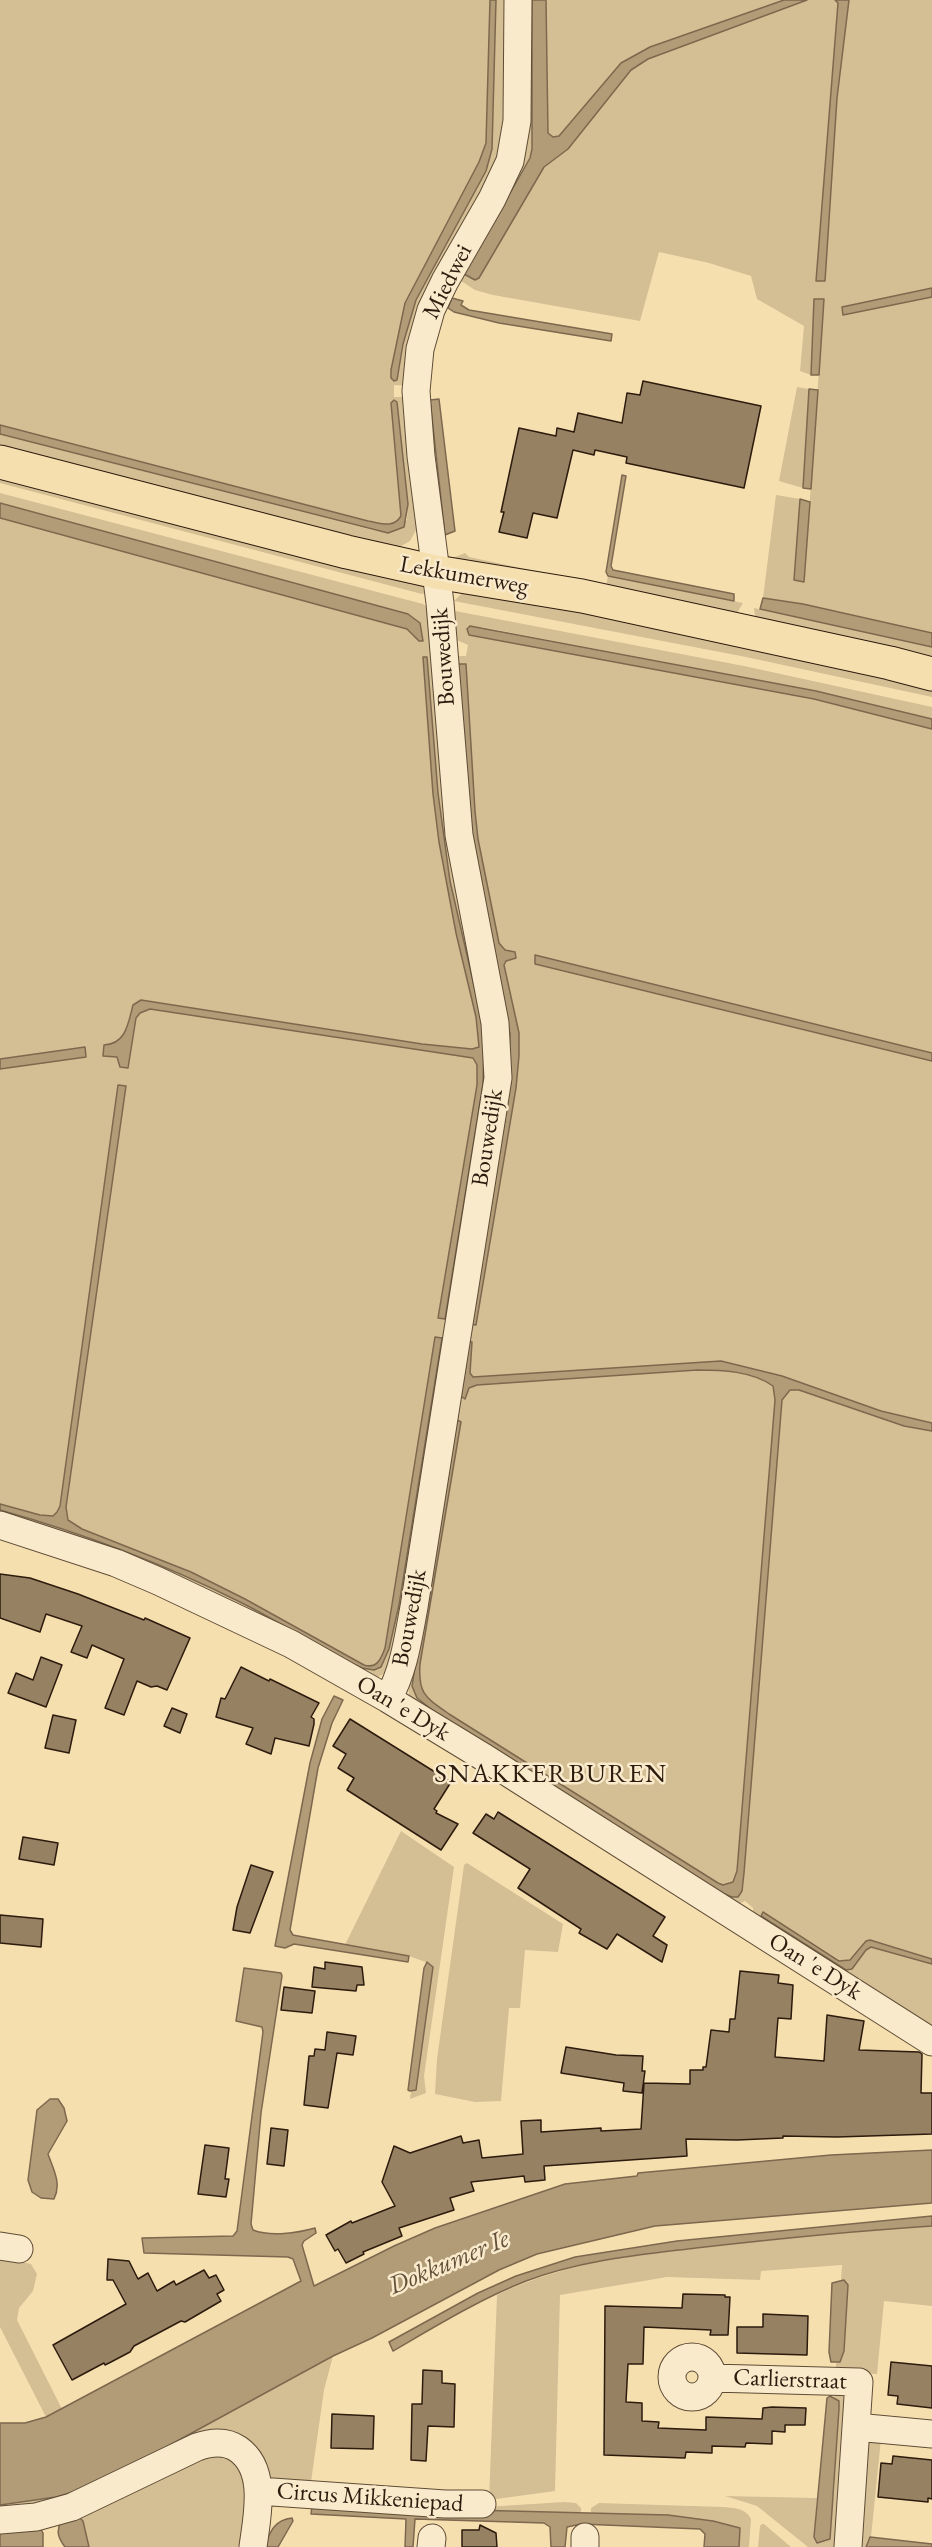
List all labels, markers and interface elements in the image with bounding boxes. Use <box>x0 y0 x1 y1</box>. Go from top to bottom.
street label: Miedwei <box>417 240 479 324</box>
street label: Lekkumerweg <box>397 551 531 601</box>
street label: Bouwedijk <box>426 607 462 707</box>
street label: Bouwedijk <box>466 1087 510 1189</box>
street label: Bouwedijk <box>386 1567 434 1669</box>
street label: Oan 'e Dyk <box>351 1670 455 1748</box>
district label: SNAKKERBUREN <box>434 1759 668 1791</box>
street label: Oan 'e Dyk <box>763 1927 867 2007</box>
water label: Dokkumer Ie <box>384 2224 514 2302</box>
street label: Carlierstraat <box>733 2364 847 2396</box>
street label: Circus Mikkeniepad <box>276 2477 464 2519</box>

